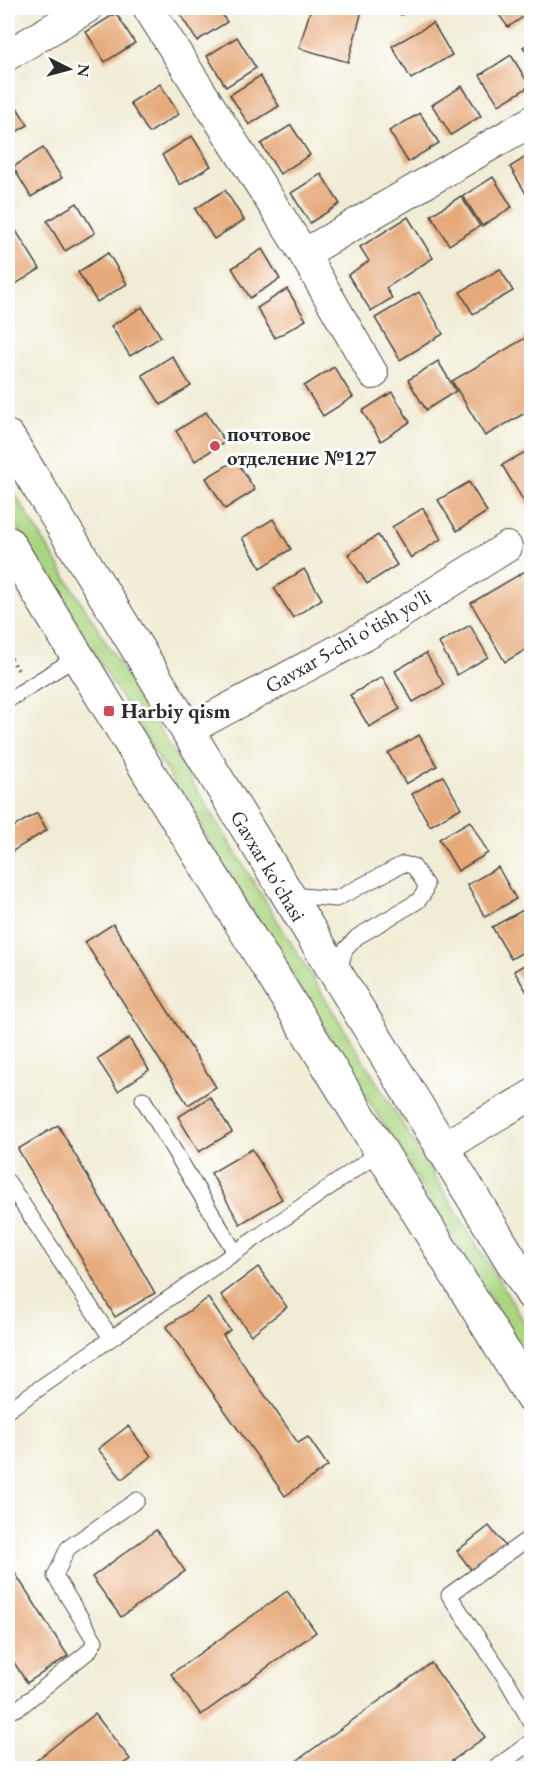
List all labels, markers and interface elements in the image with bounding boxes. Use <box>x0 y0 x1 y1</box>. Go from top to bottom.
north arrow <box>39 39 99 99</box>
text: N <box>72 63 95 78</box>
place label: почтовое отделение №127 <box>227 420 377 471</box>
marker: почтовое отделение №127 <box>208 439 222 453</box>
street label: Gavxar 5-chi o'tish yo'li <box>260 582 435 699</box>
place label: Harbiy qism <box>121 697 230 724</box>
marker: Harbiy qism <box>102 704 116 718</box>
street label: Gavxar ko'chasi <box>225 805 312 926</box>

